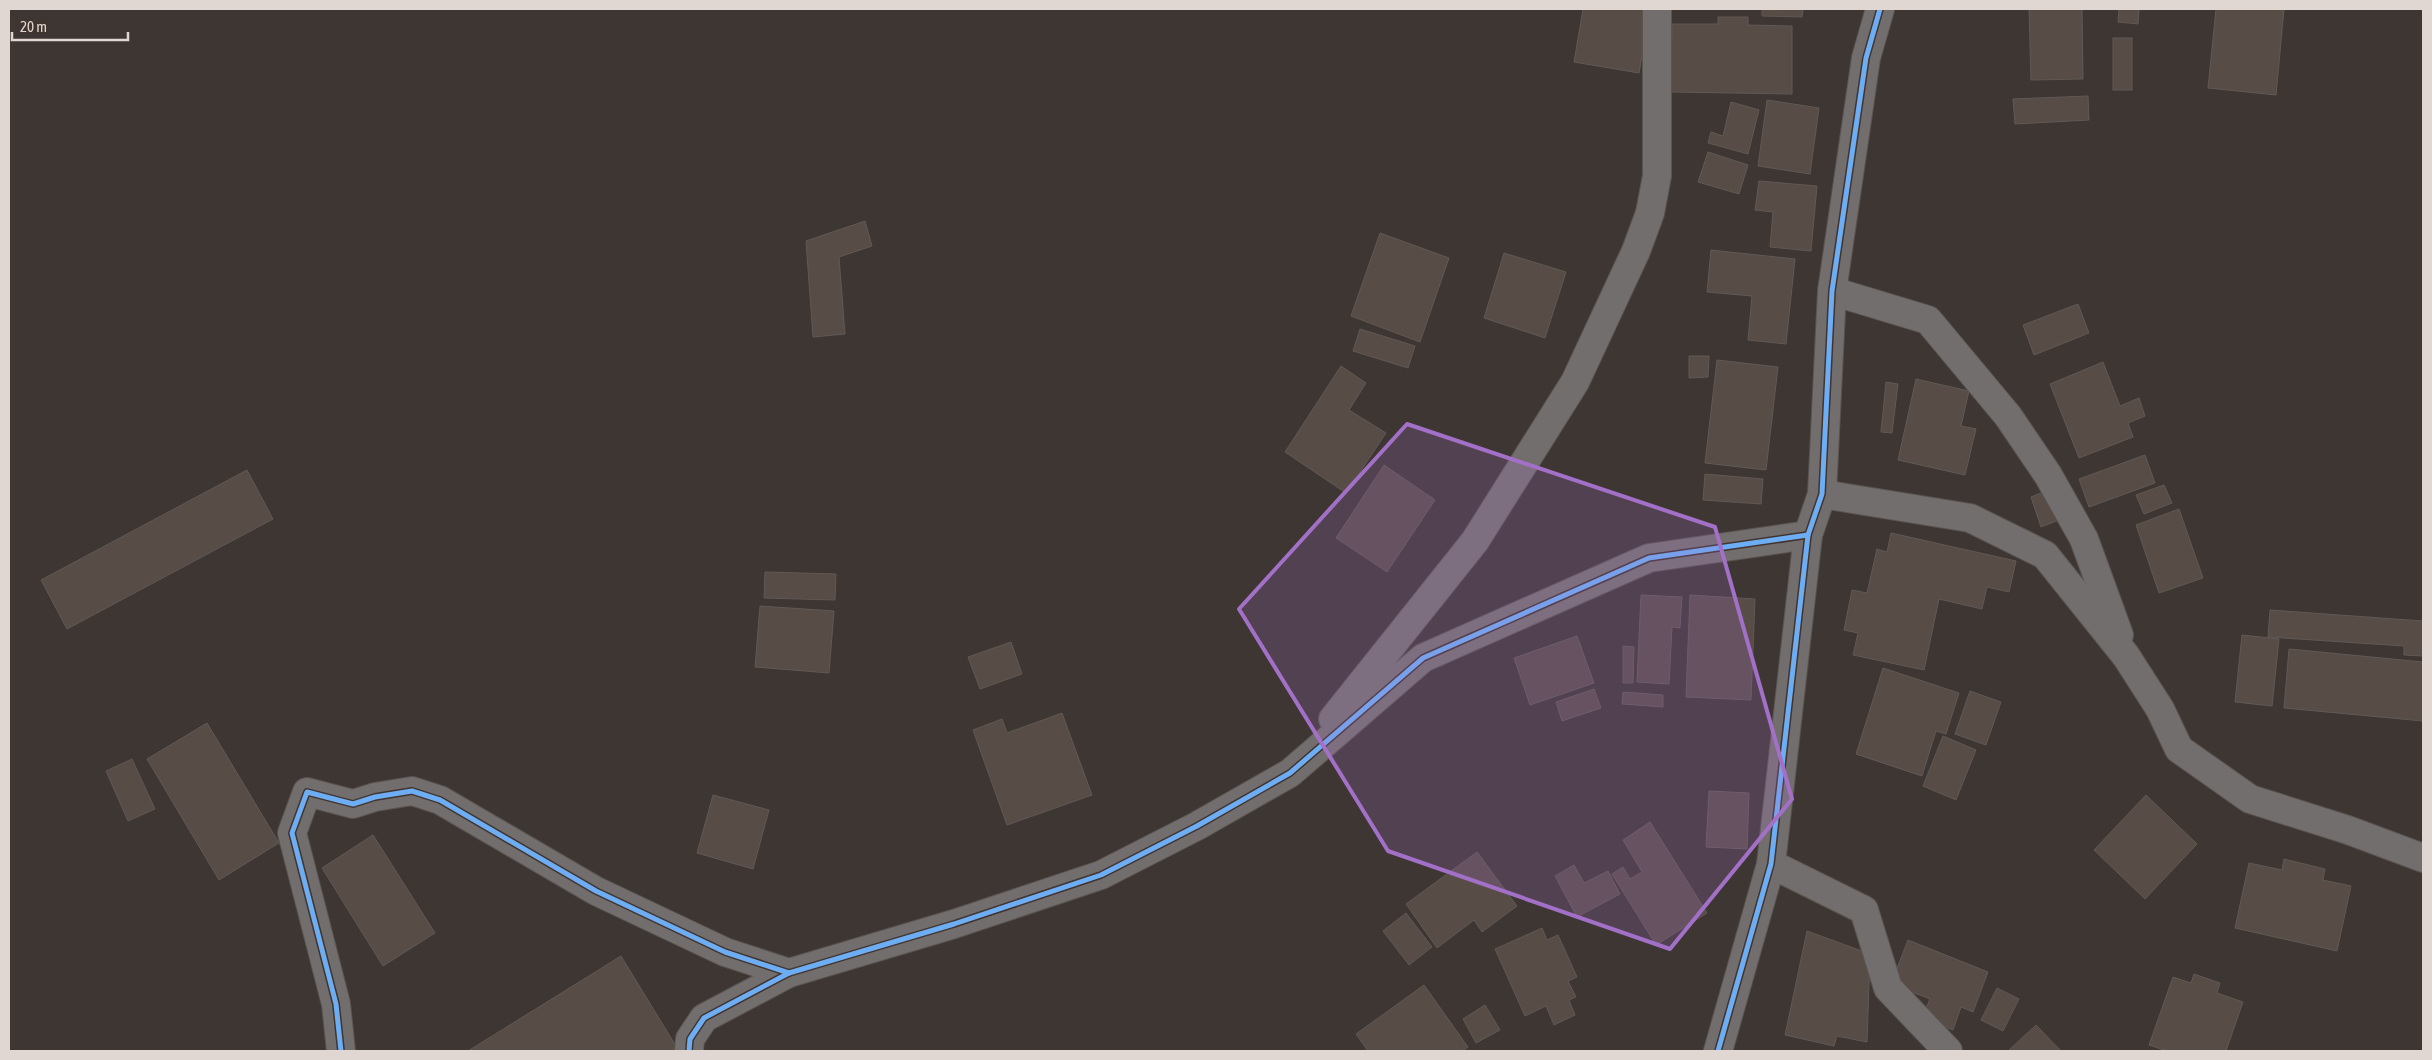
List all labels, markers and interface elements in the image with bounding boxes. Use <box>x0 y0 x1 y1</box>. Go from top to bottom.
scale bar <box>12 10 129 42</box>
text: 20 m <box>20 18 47 35</box>

